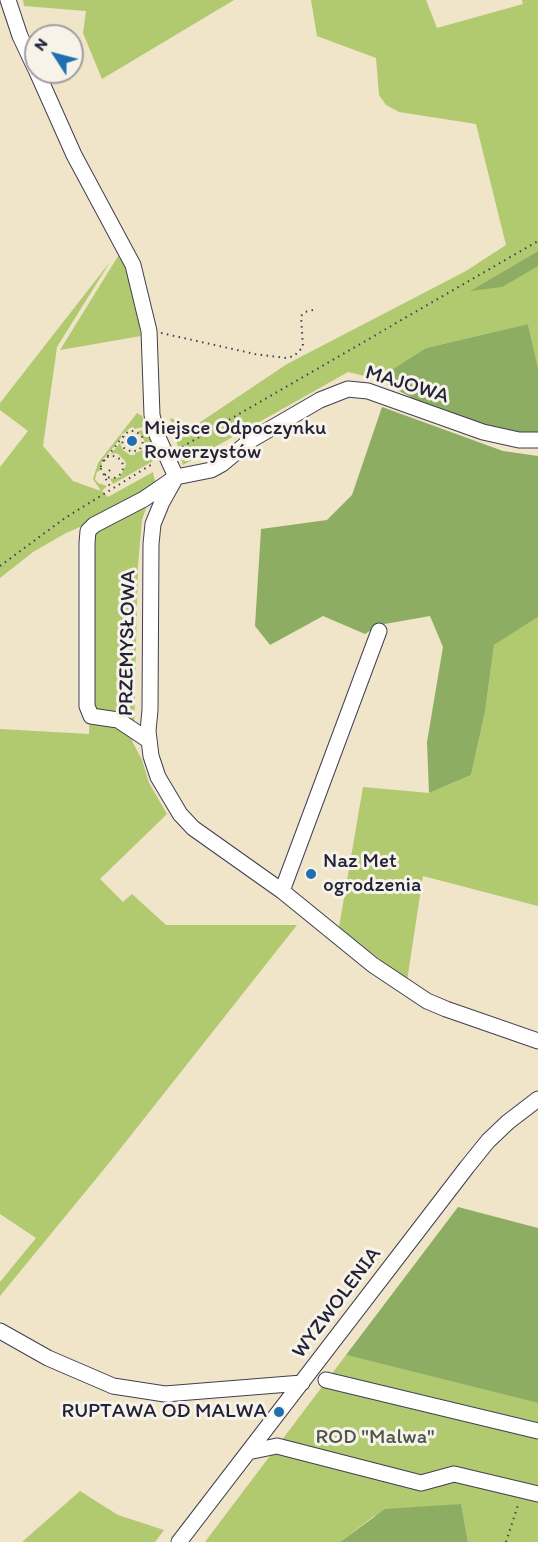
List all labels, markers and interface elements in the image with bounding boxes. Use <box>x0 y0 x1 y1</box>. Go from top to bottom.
north arrow <box>24 24 84 84</box>
text: N <box>30 34 52 54</box>
street label: MAJOWA <box>362 360 452 410</box>
place label: Miejsce Odpoczynku Rowerzystów <box>144 416 326 466</box>
marker: Miejsce Odpoczynku Rowerzystów <box>125 434 139 448</box>
street label: PRZEMYSŁOWA <box>114 570 142 716</box>
place label: Naz Met ogrodzenia <box>323 849 421 899</box>
marker: Naz Met ogrodzenia <box>304 867 318 881</box>
street label: WYZWOLENIA <box>287 1242 387 1364</box>
place label: RUPTAWA OD MALWA <box>61 1399 267 1425</box>
marker: RUPTAWA OD MALWA <box>272 1405 286 1419</box>
park label: ROD "Malwa" <box>315 1425 435 1451</box>

